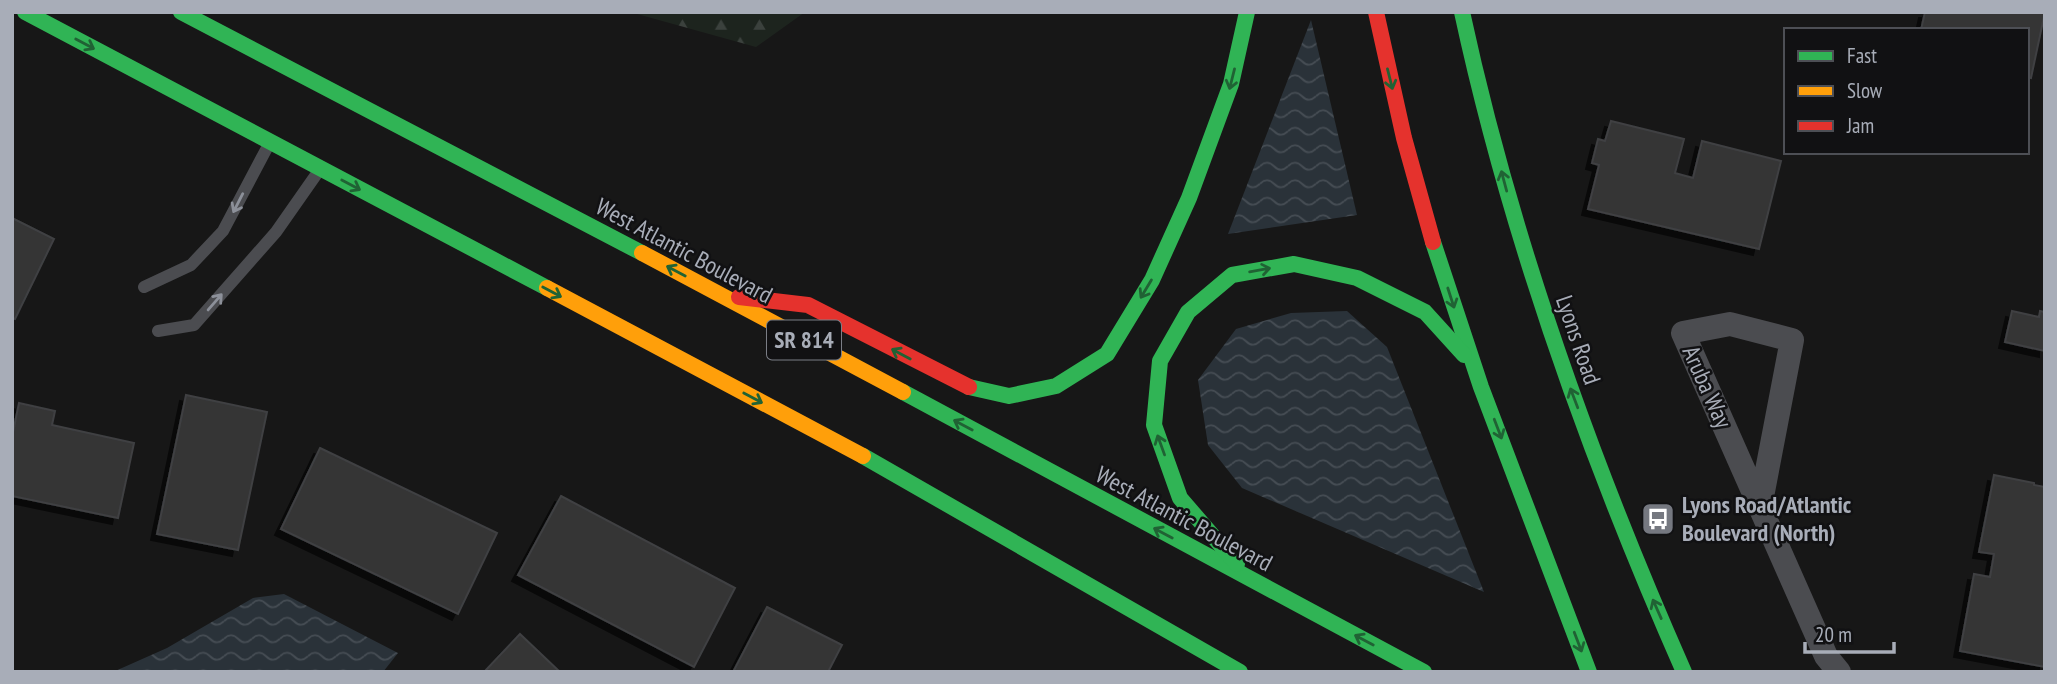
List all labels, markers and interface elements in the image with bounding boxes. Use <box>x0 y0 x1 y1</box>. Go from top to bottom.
legend <box>1784 28 2029 154</box>
one-way arrow <box>74 38 95 52</box>
text: Fast <box>1847 42 1877 69</box>
one-way arrow <box>1225 67 1238 90</box>
one-way arrow <box>1384 67 1397 90</box>
text: Slow <box>1847 77 1883 104</box>
text: Jam <box>1846 112 1874 139</box>
one-way arrow <box>1497 170 1510 192</box>
one-way arrow <box>340 179 361 193</box>
street label: West Atlantic Boulevard <box>591 191 778 310</box>
one-way arrow <box>231 192 244 213</box>
one-way arrow <box>1248 263 1270 277</box>
one-way arrow <box>666 264 687 278</box>
one-way arrow <box>1139 279 1153 299</box>
one-way arrow <box>541 286 562 299</box>
one-way arrow <box>1446 287 1459 309</box>
street label: Lyons Road <box>1549 291 1608 388</box>
one-way arrow <box>207 293 223 311</box>
road number: SR 814 <box>767 320 841 360</box>
street label: Aruba Way <box>1676 341 1739 433</box>
one-way arrow <box>891 346 912 360</box>
one-way arrow <box>1566 387 1579 409</box>
one-way arrow <box>742 392 763 406</box>
one-way arrow <box>953 418 973 432</box>
one-way arrow <box>1492 418 1505 440</box>
one-way arrow <box>1154 435 1166 457</box>
street label: West Atlantic Boulevard <box>1091 459 1278 578</box>
place label: Lyons Road/Atlantic Boulevard (North) <box>1682 489 1852 548</box>
bus stop icon: Lyons Road/Atlantic Boulevard (North) <box>1639 500 1677 538</box>
one-way arrow <box>1153 526 1174 539</box>
one-way arrow <box>1649 599 1662 621</box>
scale bar <box>1805 610 1894 654</box>
text: 20 m <box>1815 621 1852 648</box>
one-way arrow <box>1573 631 1585 653</box>
one-way arrow <box>1354 633 1375 646</box>

